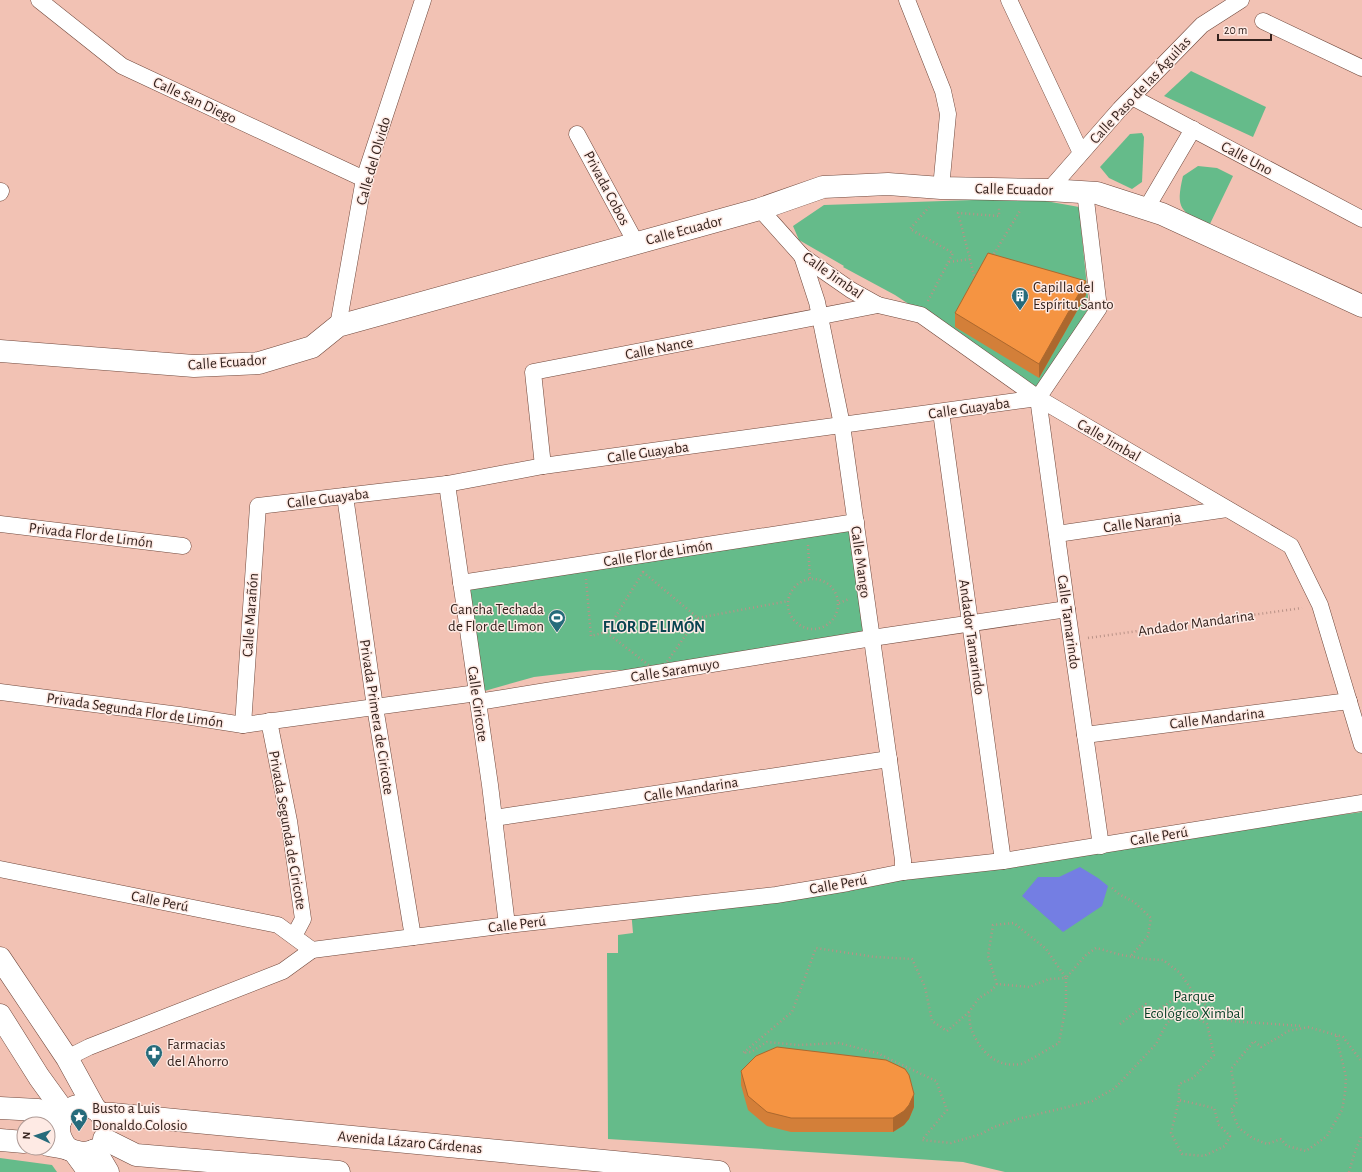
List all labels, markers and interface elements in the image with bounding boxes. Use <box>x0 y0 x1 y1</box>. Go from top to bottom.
scale bar <box>1218 16 1271 42</box>
text: 20 m <box>1224 24 1247 36</box>
street label: Calle Paso de las Águilas <box>1085 32 1194 147</box>
street label: Calle San Diego <box>151 75 239 126</box>
street label: Calle del Olvido <box>354 115 393 207</box>
street label: Calle Uno <box>1219 139 1275 178</box>
street label: Privada Cobos <box>581 149 632 228</box>
street label: Calle Ecuador <box>975 181 1054 198</box>
street label: Calle Ecuador <box>644 213 724 248</box>
street label: Calle Jimbal <box>800 249 866 302</box>
place label: Capilla del Espíritu Santo <box>1033 280 1114 312</box>
building icon: Capilla del Espíritu Santo <box>1010 286 1030 311</box>
street label: Calle Nance <box>624 335 694 362</box>
street label: Calle Ecuador <box>187 352 267 373</box>
street label: Calle Guayaba <box>927 395 1011 422</box>
street label: Calle Jimbal <box>1075 416 1143 464</box>
street label: Calle Guayaba <box>606 439 690 466</box>
street label: Calle Guayaba <box>286 486 370 511</box>
street label: Calle Naranja <box>1102 510 1182 535</box>
street label: Privada Flor de Limón <box>28 520 154 551</box>
street label: Calle Mango <box>848 525 873 599</box>
street label: Calle Flor de Limón <box>602 537 714 570</box>
street label: Calle Marañón <box>240 573 261 658</box>
street label: Calle Tamarindo <box>1054 574 1083 670</box>
street label: Andador Tamarindo <box>956 578 987 696</box>
place label: Cancha Techada de Flor de Limon <box>448 602 544 634</box>
sports icon: Cancha Techada de Flor de Limon <box>547 608 567 633</box>
street label: Andador Mandarina <box>1137 608 1255 639</box>
district label: FLOR DE LIMÓN <box>603 617 705 635</box>
street label: Privada Primera de Ciricote <box>357 638 396 796</box>
street label: Calle Saramuyo <box>630 656 720 685</box>
street label: Calle Ciricote <box>465 665 490 743</box>
street label: Privada Segunda Flor de Limón <box>46 691 224 730</box>
street label: Calle Mandarina <box>1169 705 1265 732</box>
street label: Privada Segunda de Ciricote <box>266 749 309 911</box>
street label: Calle Mandarina <box>643 775 739 804</box>
street label: Calle Perú <box>1129 824 1189 848</box>
street label: Calle Perú <box>808 872 868 897</box>
street label: Calle Perú <box>130 889 190 914</box>
street label: Calle Perú <box>487 913 547 935</box>
park label: Parque Ecológico Ximbal <box>1144 989 1244 1021</box>
place label: Farmacias del Ahorro <box>167 1037 229 1069</box>
pharmacy icon: Farmacias del Ahorro <box>144 1043 164 1068</box>
place label: Busto a Luis Donaldo Colosio <box>92 1101 187 1133</box>
place icon: Busto a Luis Donaldo Colosio <box>69 1107 89 1132</box>
north arrow <box>16 1116 56 1156</box>
street label: Avenida Lázaro Cárdenas <box>337 1129 483 1156</box>
text: N <box>21 1131 32 1140</box>

